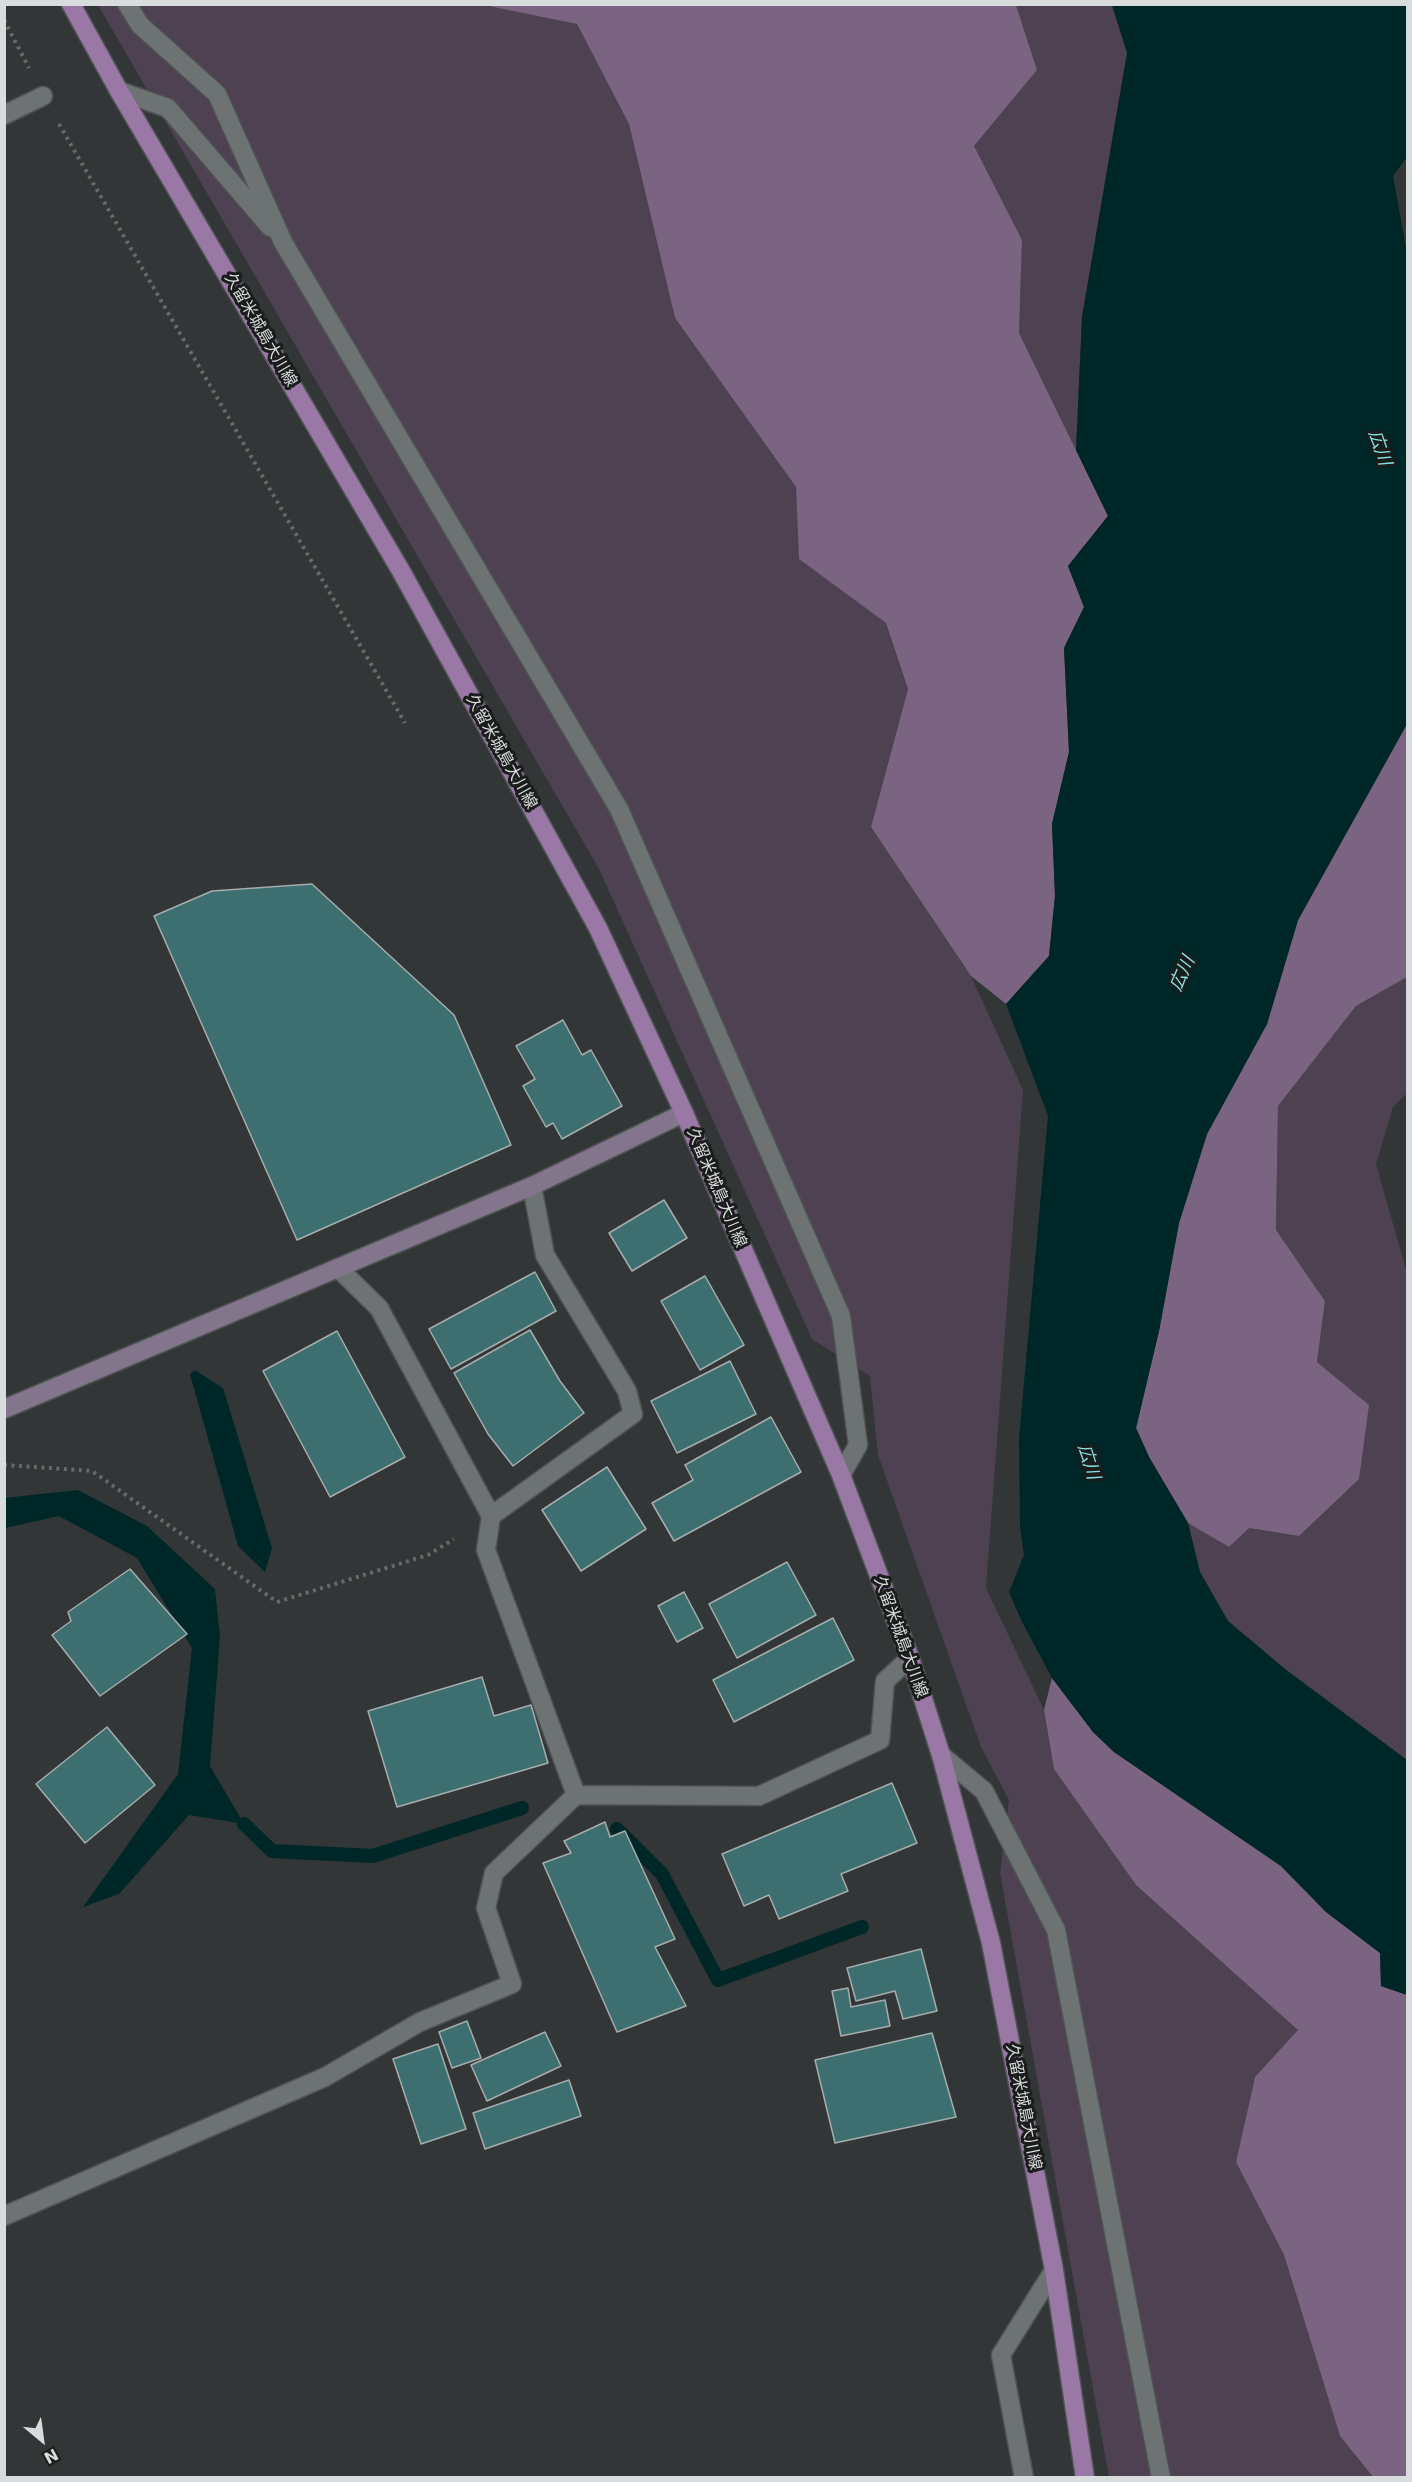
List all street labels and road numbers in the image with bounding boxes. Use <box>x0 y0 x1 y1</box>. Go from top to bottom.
street label: 久留米城島大川線 <box>220 270 300 390</box>
street label: 久留米城島大川線 <box>462 691 540 813</box>
street label: 久留米城島大川線 <box>682 1125 750 1251</box>
street label: 久留米城島大川線 <box>869 1574 931 1700</box>
street label: 久留米城島大川線 <box>1001 2042 1045 2172</box>

